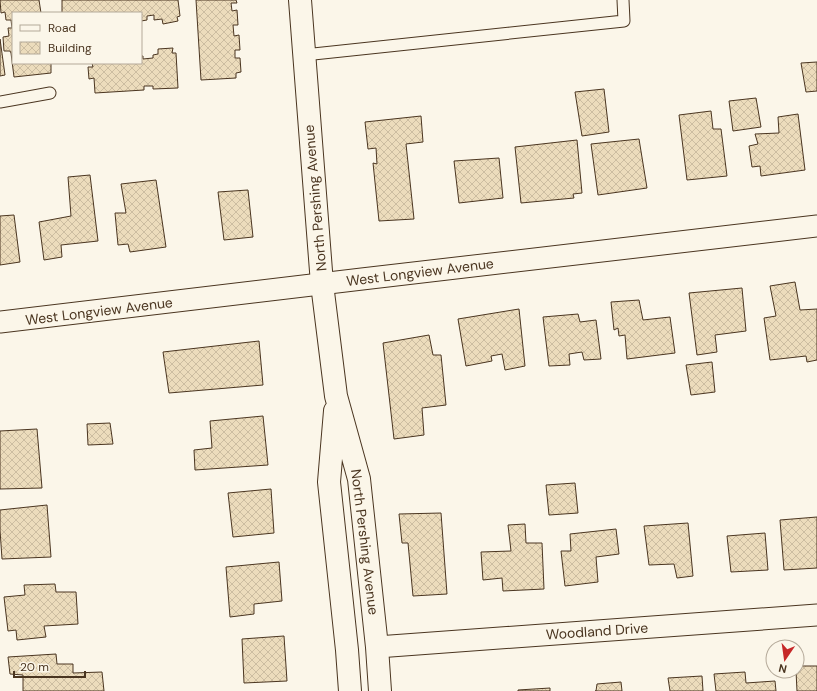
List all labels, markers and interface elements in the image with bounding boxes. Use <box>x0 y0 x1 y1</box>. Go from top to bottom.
legend <box>12 12 142 64</box>
text: Road <box>48 20 76 36</box>
text: Building <box>48 40 92 56</box>
street label: North Pershing Avenue <box>300 124 330 272</box>
street label: West Longview Avenue <box>345 254 495 290</box>
street label: West Longview Avenue <box>24 293 174 329</box>
street label: North Pershing Avenue <box>347 468 383 616</box>
street label: Woodland Drive <box>545 618 649 644</box>
north arrow <box>765 639 805 679</box>
scale bar <box>14 653 85 679</box>
text: 20 m <box>20 659 49 675</box>
text: N <box>777 661 788 676</box>

